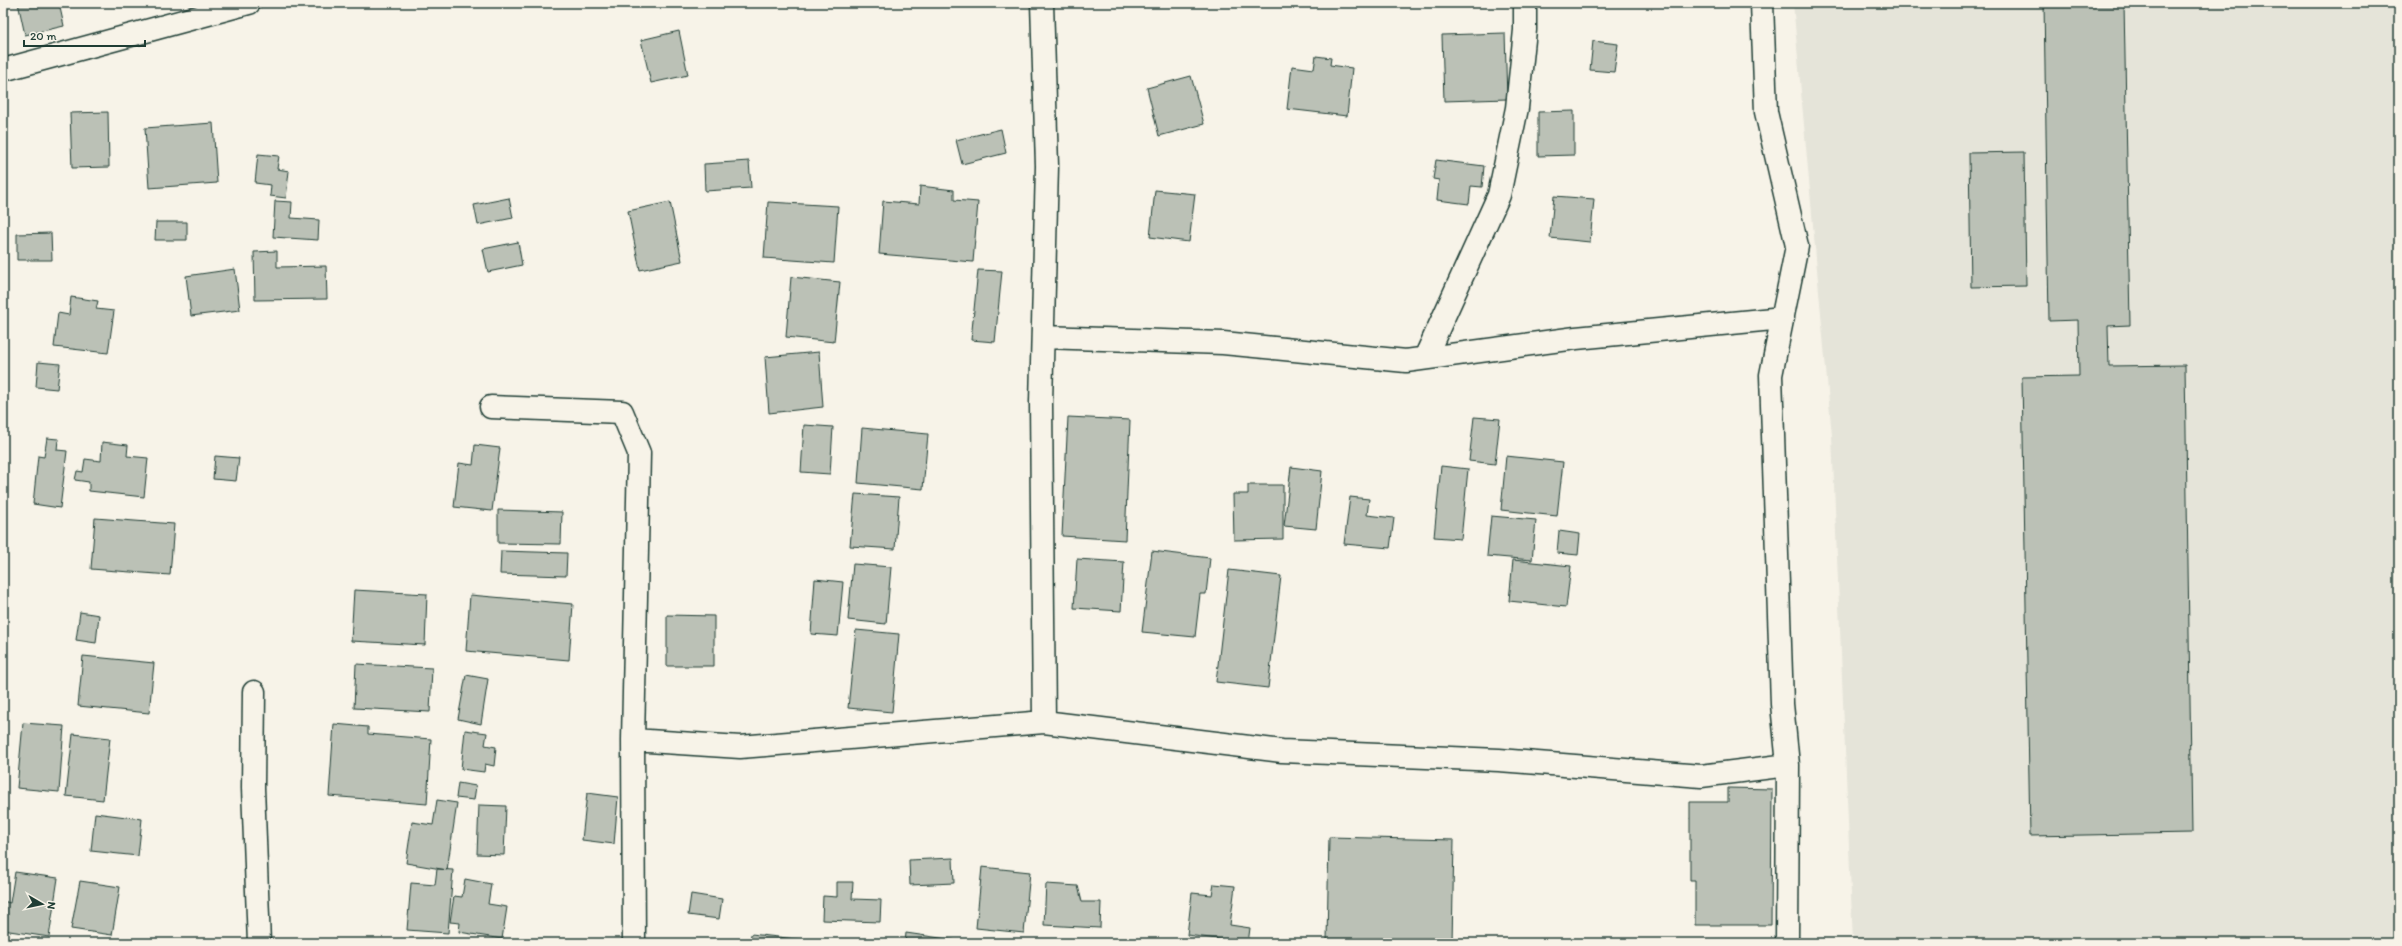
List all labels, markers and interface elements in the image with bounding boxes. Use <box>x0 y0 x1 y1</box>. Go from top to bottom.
scale bar <box>24 22 145 48</box>
text: 20 m <box>30 29 57 43</box>
north arrow <box>22 884 62 924</box>
text: N <box>44 901 58 910</box>

